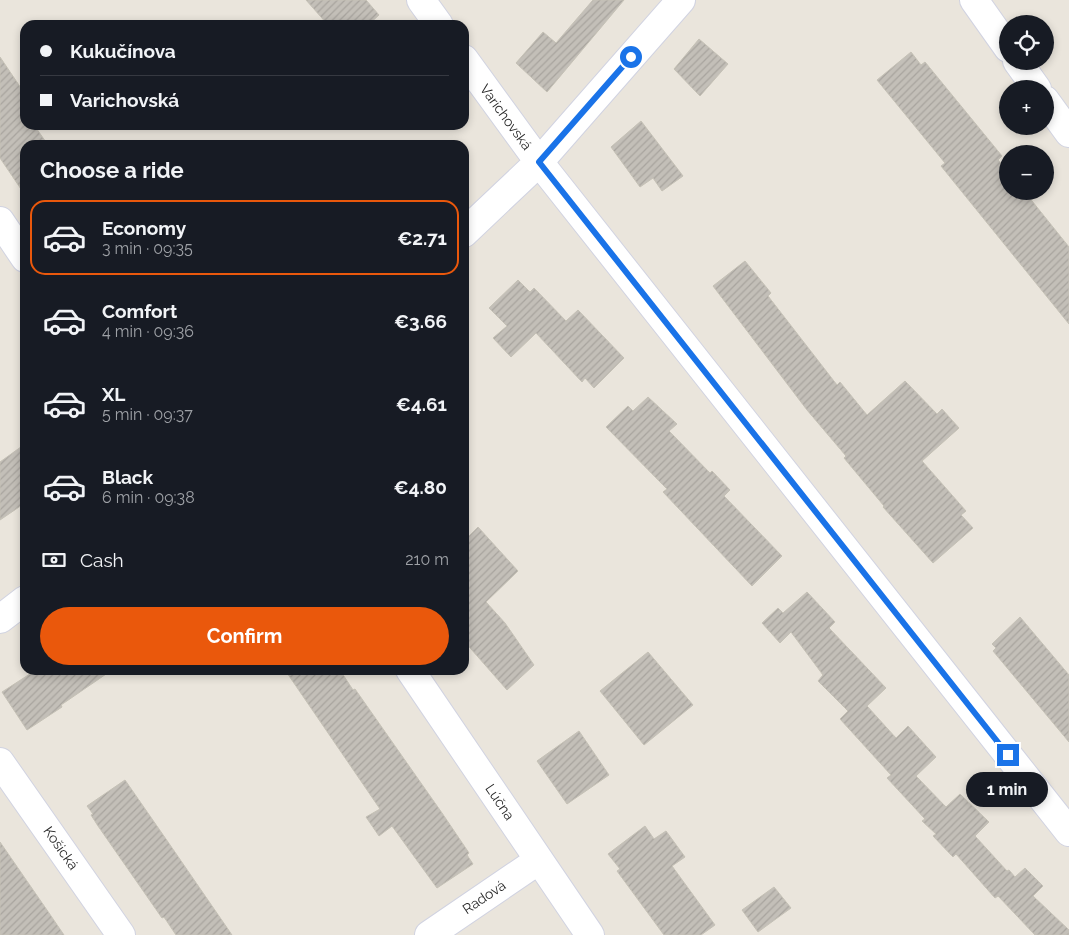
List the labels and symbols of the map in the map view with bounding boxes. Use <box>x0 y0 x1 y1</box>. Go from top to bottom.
route start <box>620 46 642 68</box>
street label: Varichovská <box>477 81 535 153</box>
route end <box>997 744 1019 766</box>
callout: 1 min <box>967 772 1049 808</box>
street label: Lúčna <box>482 781 518 823</box>
street label: Košická <box>40 823 82 873</box>
street label: Radová <box>459 877 509 917</box>

